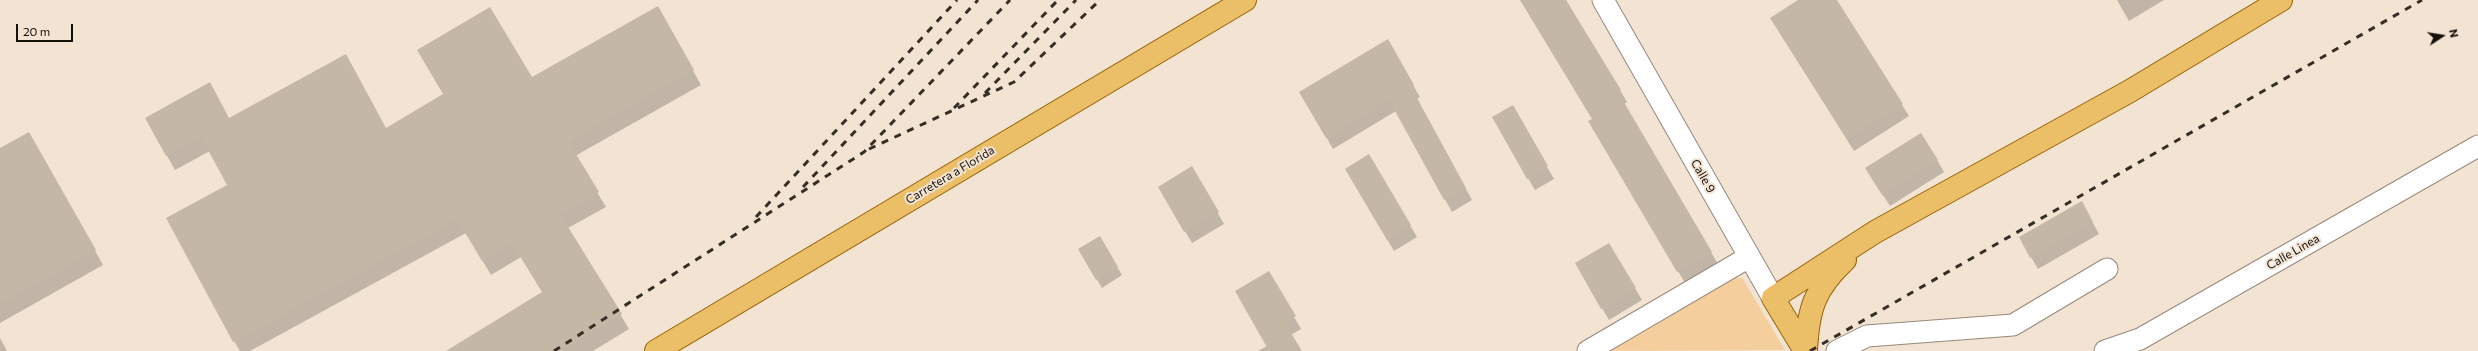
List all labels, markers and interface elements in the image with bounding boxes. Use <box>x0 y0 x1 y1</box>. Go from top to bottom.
scale bar <box>18 16 75 42</box>
north arrow <box>2422 16 2462 56</box>
text: 20 m <box>23 24 50 38</box>
text: N <box>2447 28 2461 39</box>
street label: Carretera a Florida <box>903 143 997 207</box>
street label: Calle 9 <box>1688 157 1718 195</box>
street label: Calle Linea <box>2264 231 2322 273</box>

